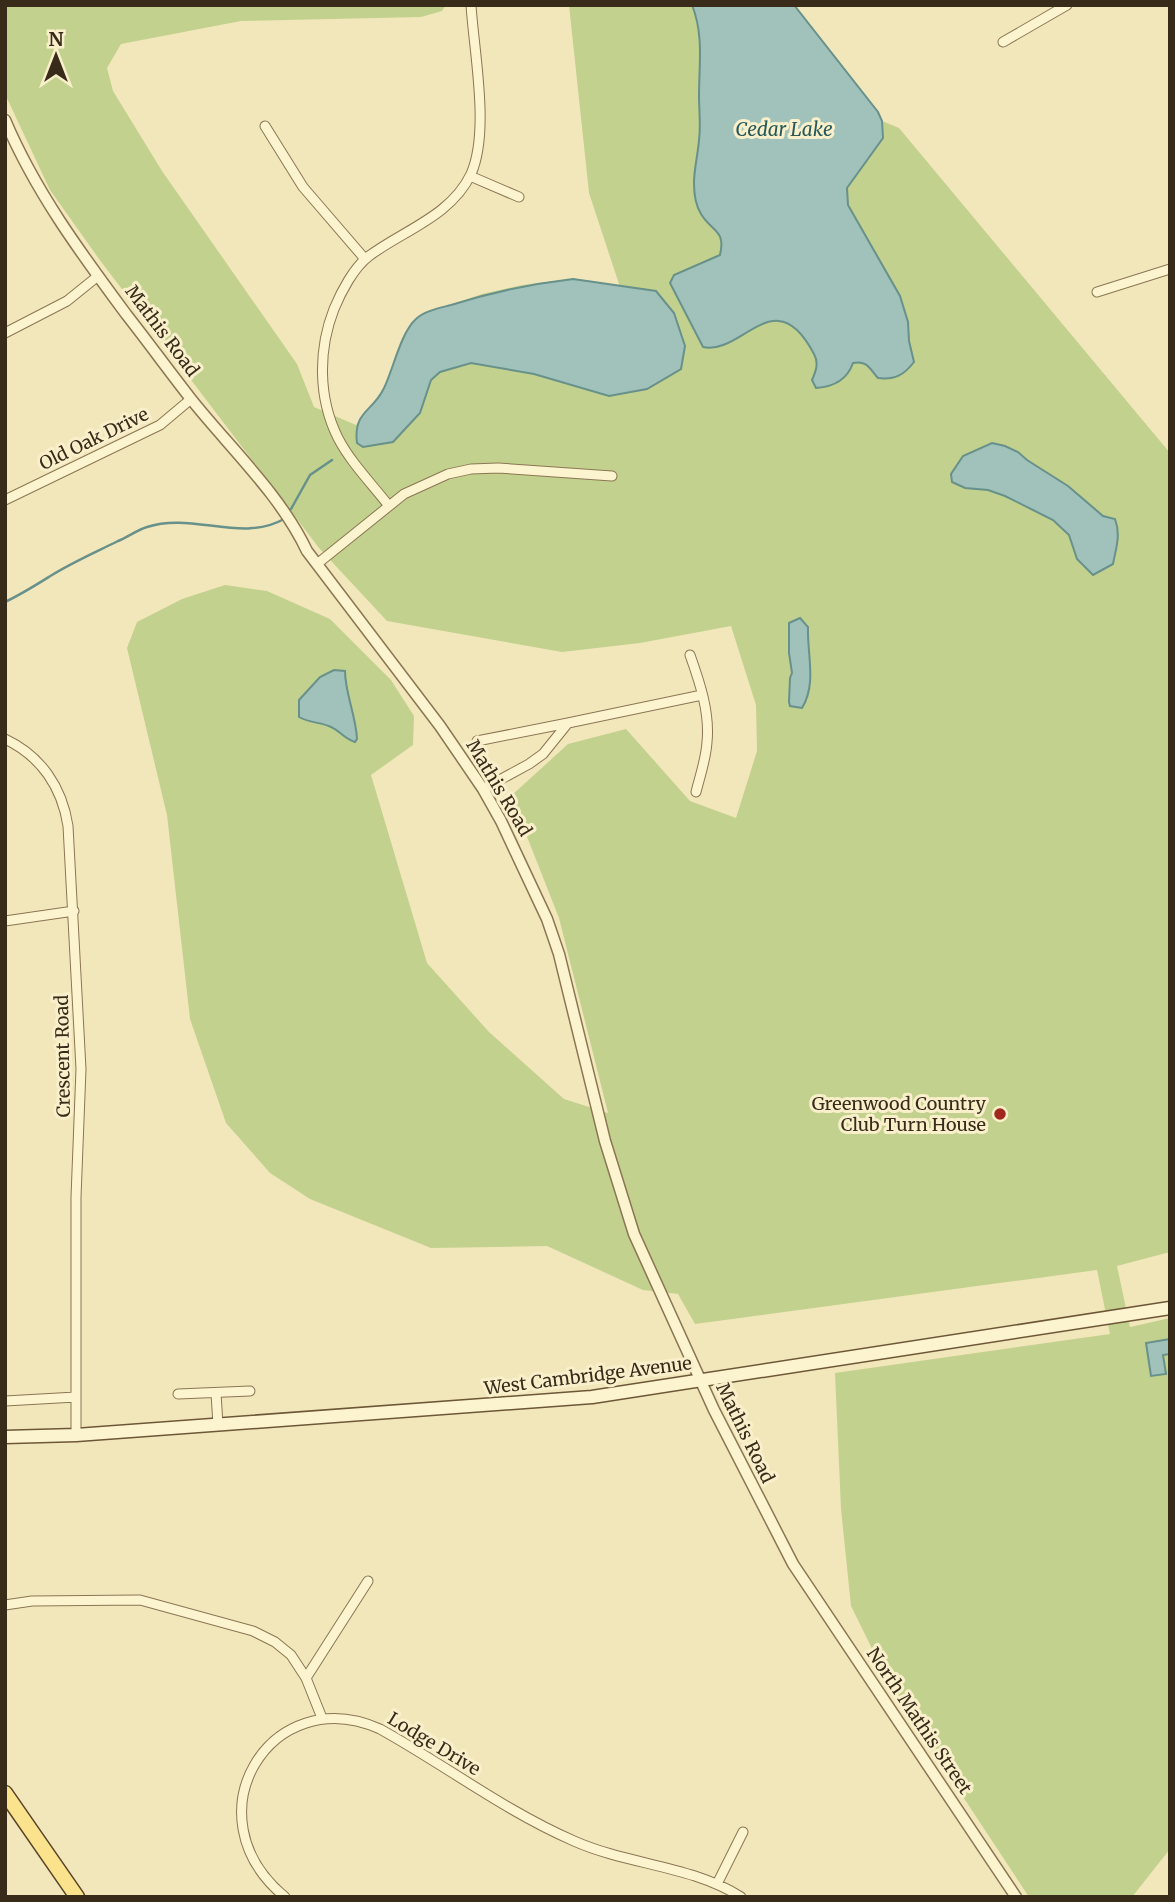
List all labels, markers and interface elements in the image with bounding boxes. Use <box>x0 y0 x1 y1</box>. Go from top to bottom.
north arrow <box>21 21 91 91</box>
text: N <box>48 27 64 51</box>
water label: Cedar Lake <box>735 117 833 141</box>
street label: Mathis Road <box>120 280 204 381</box>
street label: Old Oak Drive <box>35 402 152 475</box>
street label: Mathis Road <box>462 735 537 840</box>
street label: Crescent Road <box>50 994 75 1117</box>
place label: Greenwood Country Club Turn House <box>812 1092 987 1136</box>
marker: Greenwood Country Club Turn House <box>992 1106 1008 1122</box>
street label: West Cambridge Avenue <box>482 1351 693 1400</box>
street label: Mathis Road <box>711 1379 780 1487</box>
street label: North Mathis Street <box>862 1643 977 1798</box>
street label: Lodge Drive <box>384 1707 485 1780</box>

